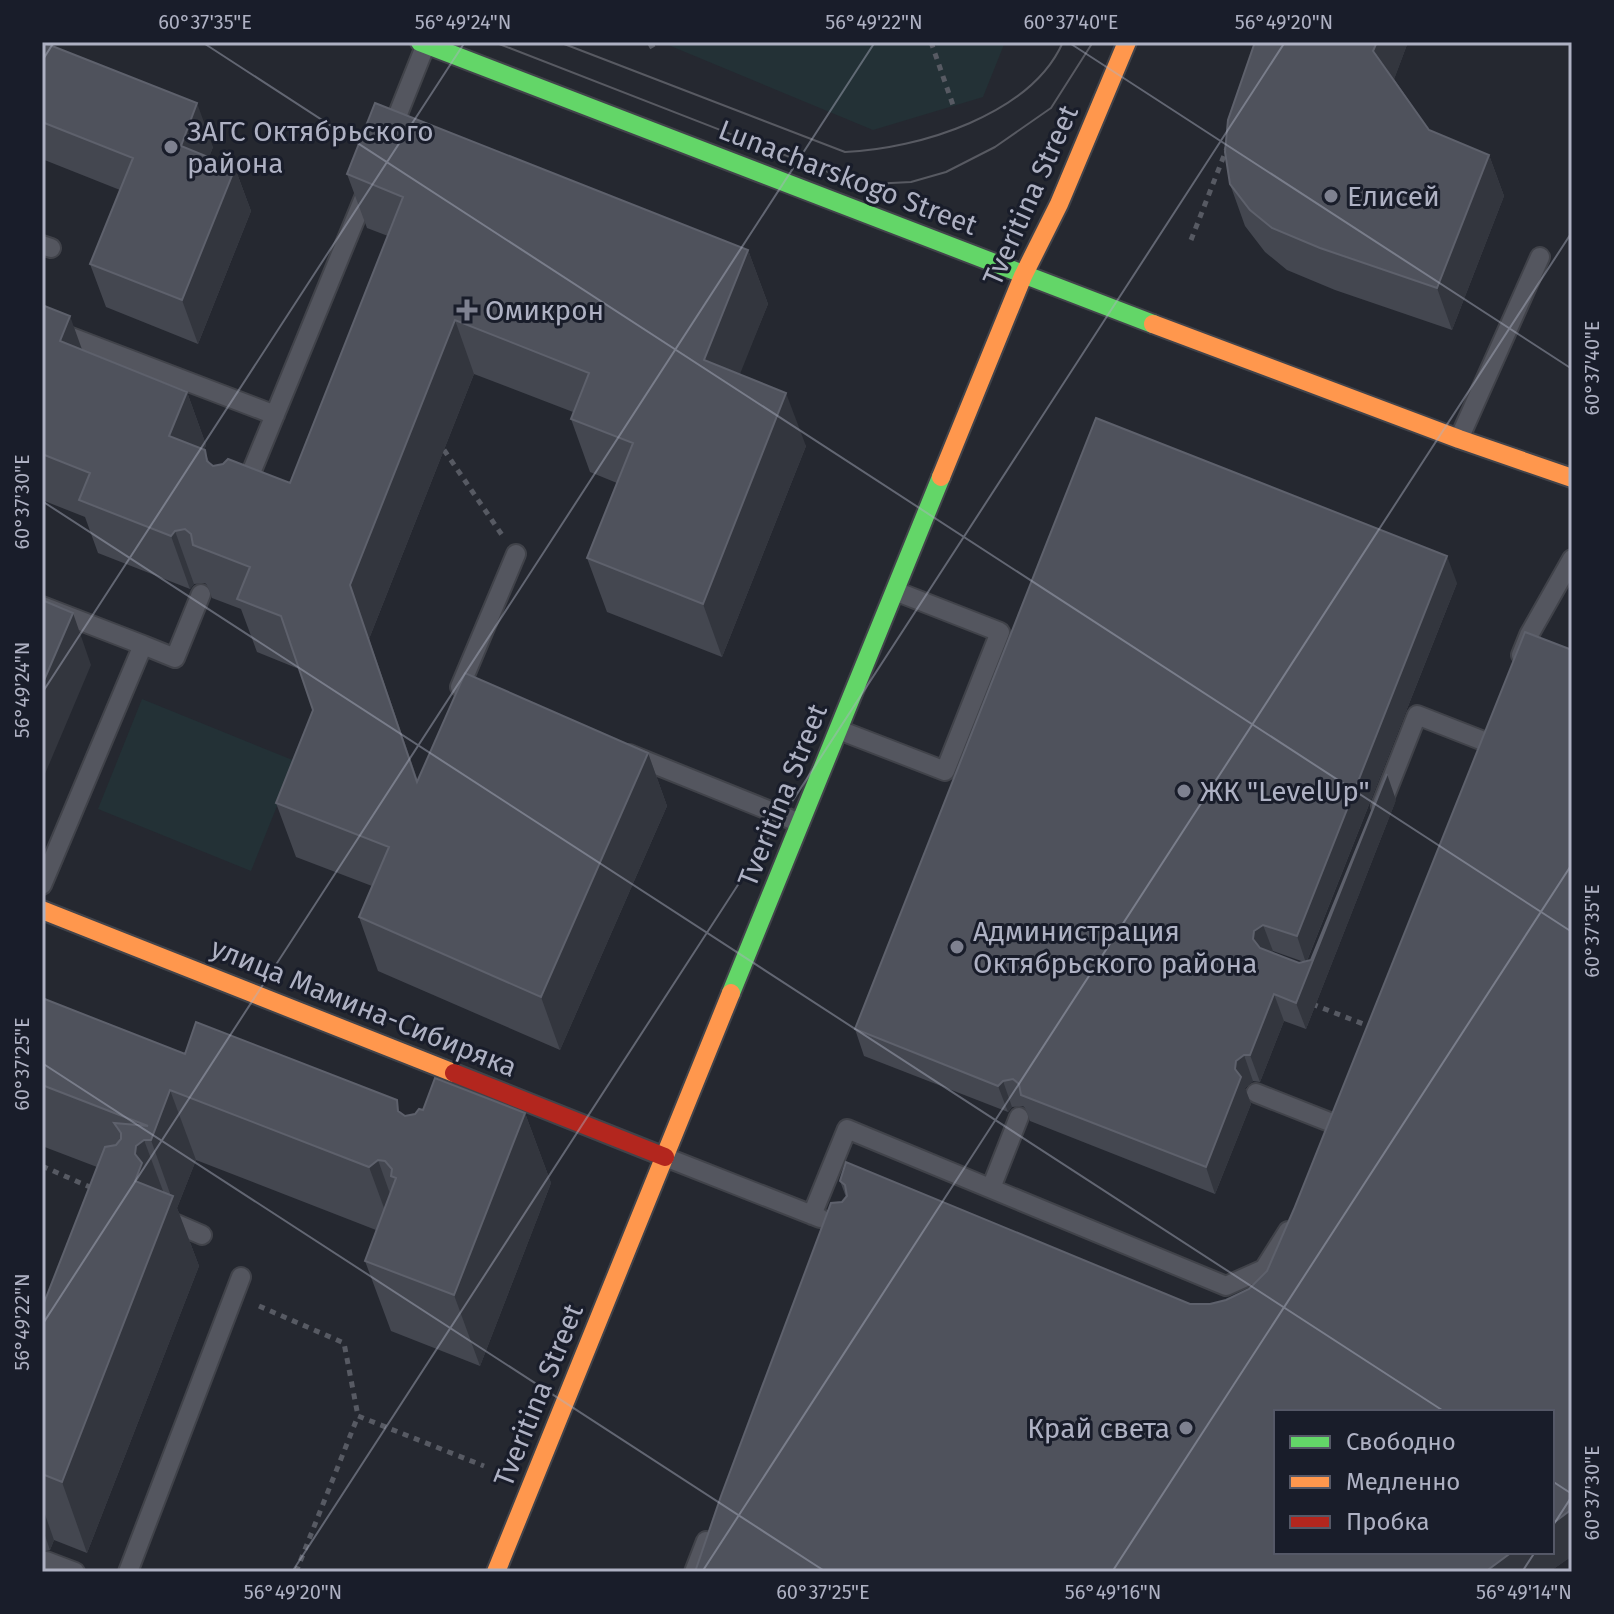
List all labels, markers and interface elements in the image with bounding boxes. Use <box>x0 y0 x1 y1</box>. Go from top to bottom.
text: 60°37'35"E <box>158 10 252 34</box>
text: 56°49'24"N <box>415 10 511 34</box>
text: 56°49'22"N <box>825 10 923 34</box>
text: 60°37'40"E <box>1023 10 1119 34</box>
text: 56°49'20"N <box>1235 10 1333 34</box>
street label: Tveritina Street <box>976 99 1085 291</box>
street label: Lunacharskogo Street <box>714 113 983 242</box>
place label: ЗАГС Октябрьского района <box>187 115 434 180</box>
marker: ЗАГС Октябрьского района <box>162 138 180 156</box>
place label: Елисей <box>1347 180 1440 213</box>
marker: Елисей <box>1322 187 1340 205</box>
place label: Омикрон <box>485 294 604 327</box>
marker: Омикрон <box>456 299 478 321</box>
text: 60°37'40"E <box>1580 320 1604 416</box>
text: 60°37'30"E <box>10 454 34 550</box>
text: 56°49'24"N <box>10 642 34 738</box>
street label: Tveritina Street <box>731 698 834 891</box>
place label: ЖК "LevelUp" <box>1200 775 1370 808</box>
marker: ЖК "LevelUp" <box>1175 782 1193 800</box>
text: 60°37'35"E <box>1580 884 1604 978</box>
place label: Администрация Октябрьского района <box>973 915 1257 980</box>
street label: улица Мамина-Сибиряка <box>206 931 522 1084</box>
marker: Администрация Октябрьского района <box>948 938 966 956</box>
text: 60°37'25"E <box>10 1017 34 1111</box>
text: 56°49'22"N <box>10 1273 34 1371</box>
street label: Tveritina Street <box>487 1298 590 1491</box>
legend <box>1274 1410 1554 1554</box>
place label: Край света <box>1027 1412 1170 1445</box>
marker: Край света <box>1177 1419 1195 1437</box>
text: Свободно <box>1346 1428 1456 1456</box>
text: 60°37'30"E <box>1580 1445 1604 1541</box>
text: Медленно <box>1346 1468 1460 1496</box>
text: Пробка <box>1346 1508 1430 1536</box>
text: 56°49'20"N <box>244 1580 342 1604</box>
text: 60°37'25"E <box>776 1580 870 1604</box>
text: 56°49'16"N <box>1065 1580 1161 1604</box>
text: 56°49'14"N <box>1476 1580 1572 1604</box>

